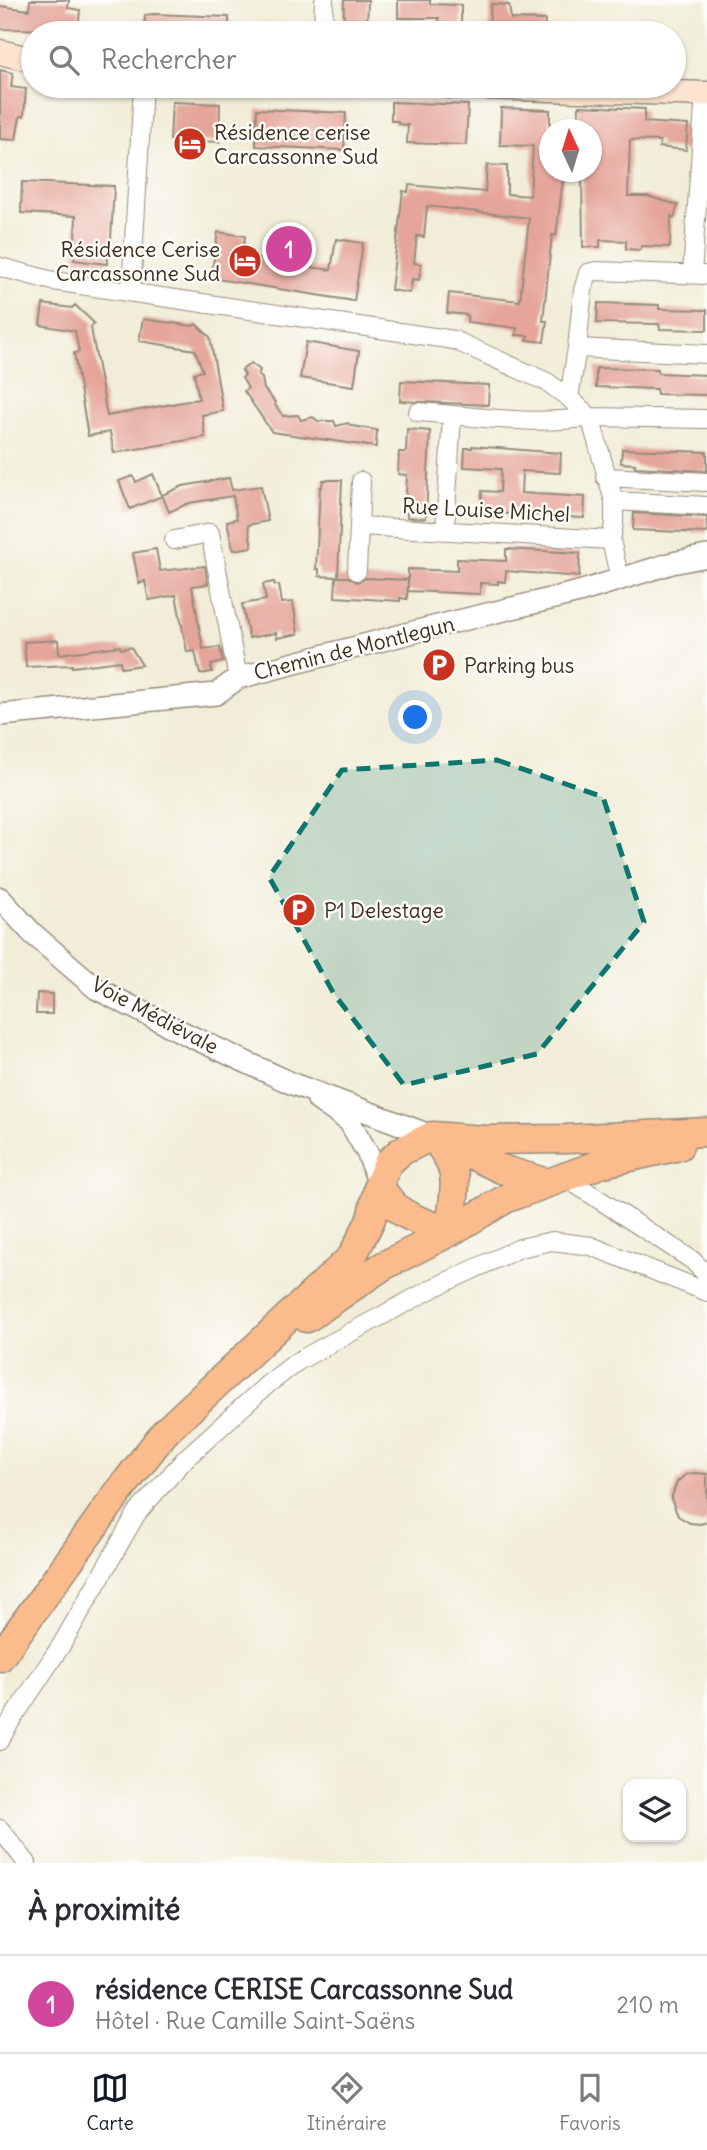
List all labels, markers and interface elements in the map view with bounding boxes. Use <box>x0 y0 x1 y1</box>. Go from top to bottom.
search box <box>21 21 686 98</box>
icon: search <box>45 41 83 79</box>
text: Rechercher <box>101 43 237 76</box>
place label: Résidence cerise Carcassonne Sud <box>214 119 378 170</box>
north arrow <box>539 119 602 182</box>
hotel icon: Résidence cerise Carcassonne Sud <box>171 125 209 163</box>
pin: 1 <box>266 223 312 275</box>
place label: Résidence Cerise Carcassonne Sud <box>56 236 220 287</box>
hotel icon: Résidence Cerise Carcassonne Sud <box>226 242 264 280</box>
street label: Rue Louise Michel <box>401 492 571 528</box>
street label: Chemin de Montlegun <box>251 610 457 686</box>
parking icon: Parking bus <box>420 646 458 684</box>
place label: Parking bus <box>464 652 574 679</box>
your location <box>398 700 432 734</box>
parking icon: P1 Delestage <box>280 891 318 929</box>
place label: P1 Delestage <box>324 897 444 924</box>
street label: Voie Médiévale <box>87 970 223 1060</box>
map controls <box>623 1779 686 1842</box>
button: layers <box>623 1779 686 1842</box>
text: À proximité <box>28 1890 180 1928</box>
text: résidence CERISE Carcassonne Sud <box>95 1973 513 2006</box>
text: 1 <box>46 1990 56 2019</box>
text: 210 m <box>616 1990 679 2019</box>
text: Hôtel · Rue Camille Saint-Saëns <box>95 2006 415 2035</box>
tab: Carte <box>86 2069 134 2135</box>
tab: Itinéraire <box>307 2069 386 2135</box>
tab: Favoris <box>559 2069 621 2135</box>

